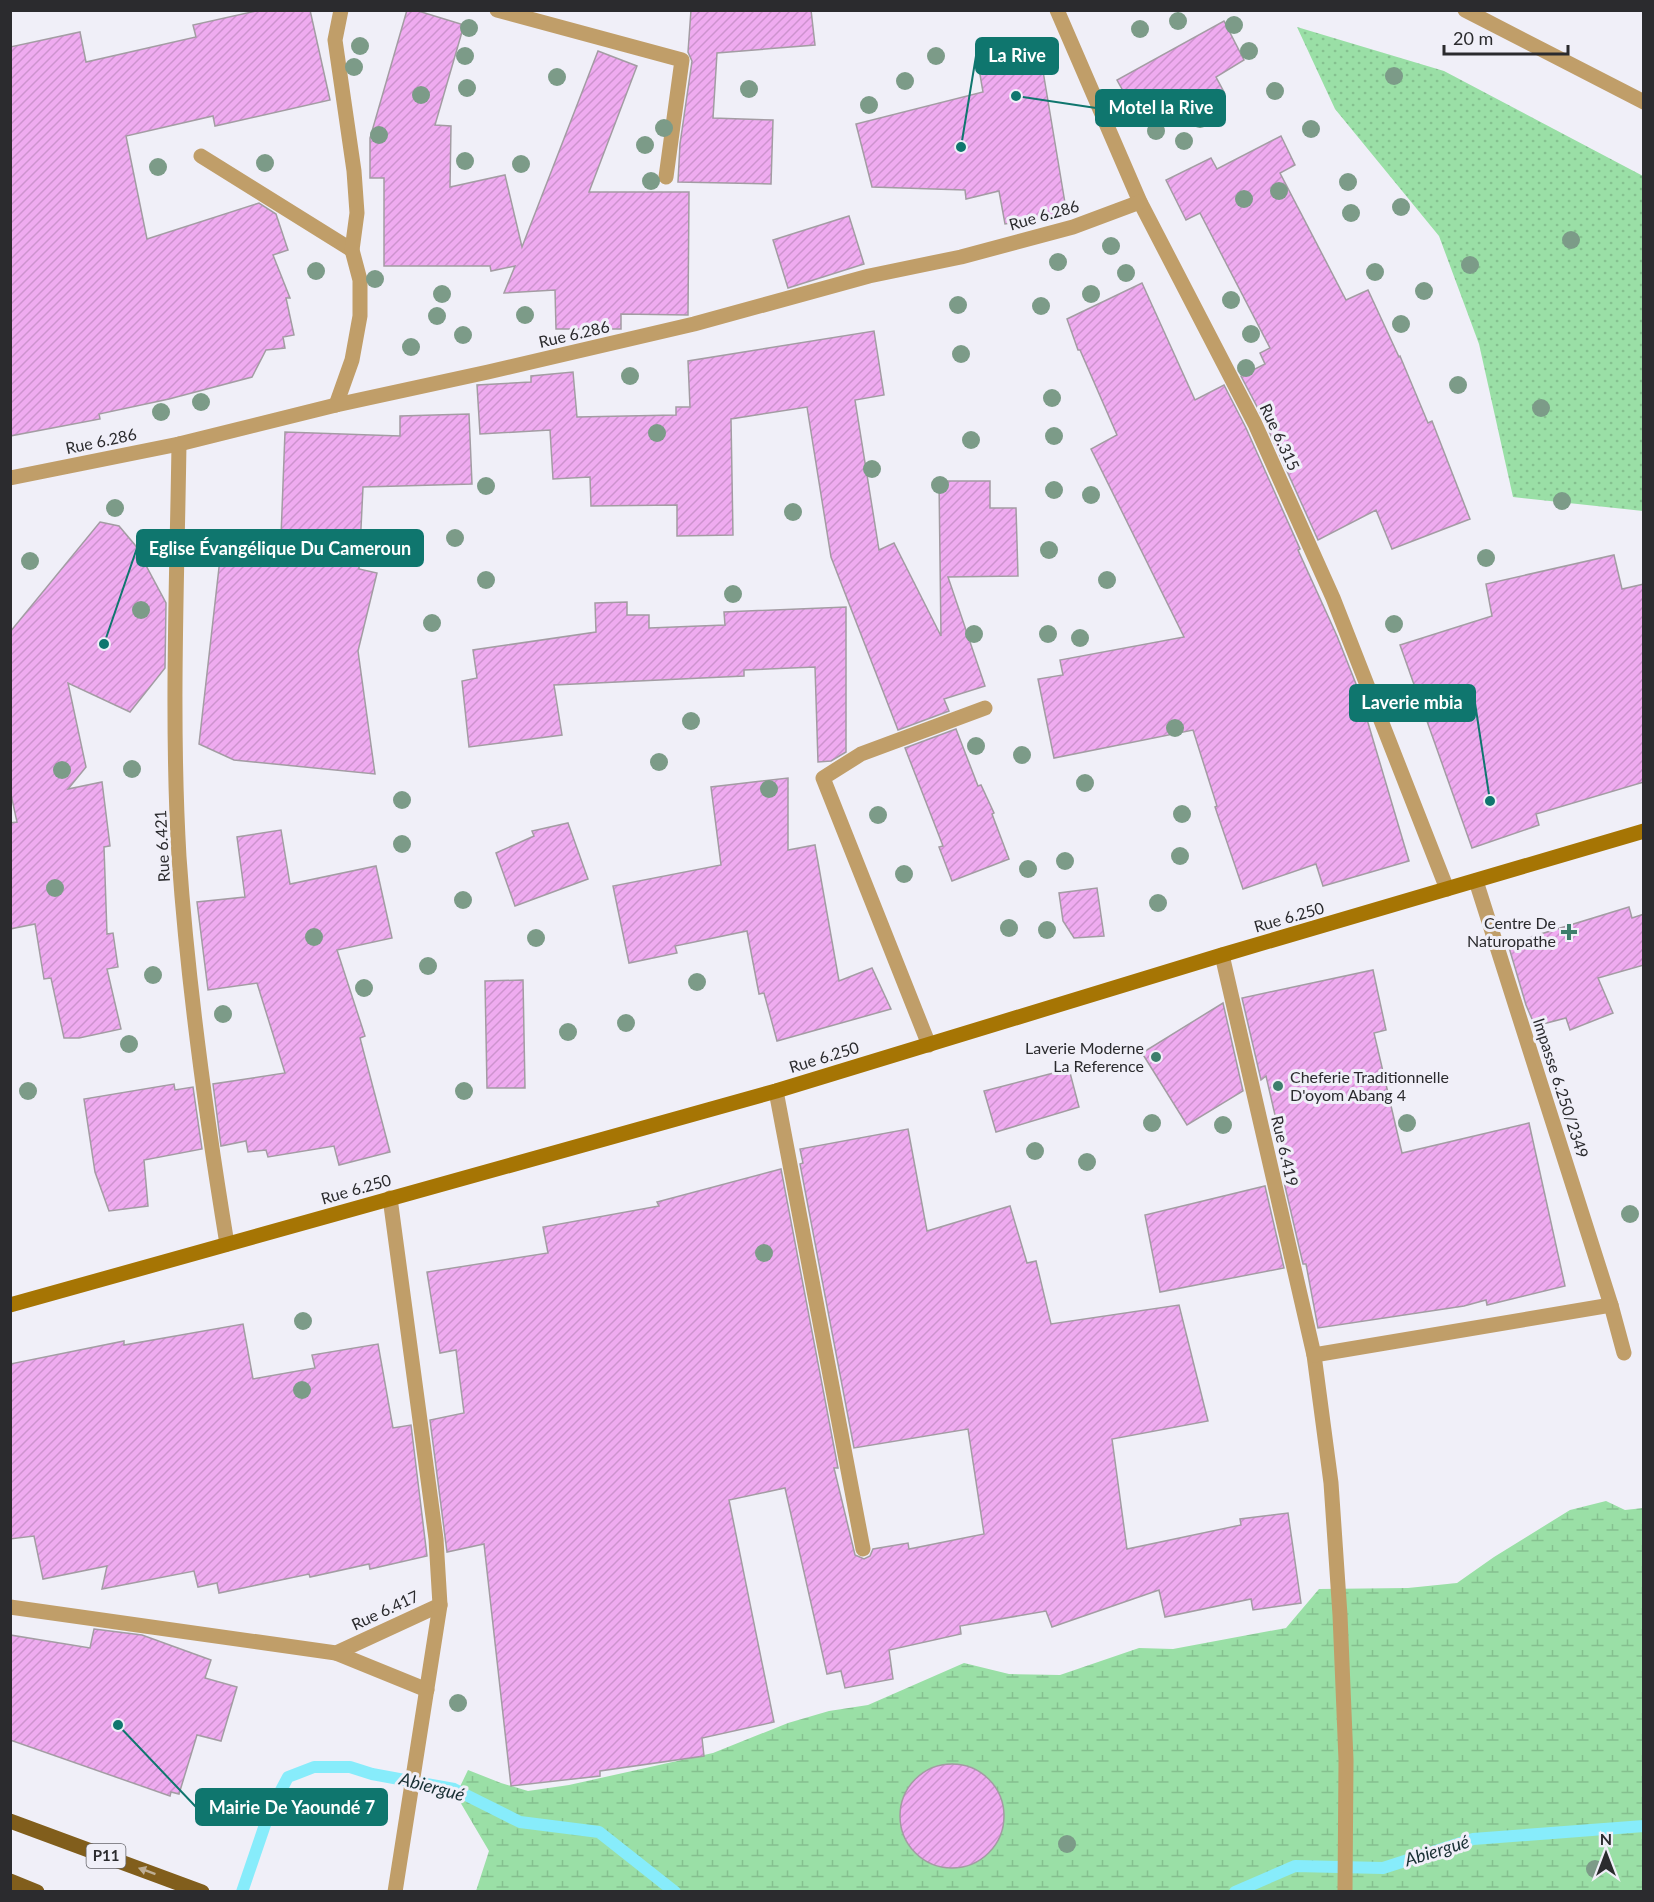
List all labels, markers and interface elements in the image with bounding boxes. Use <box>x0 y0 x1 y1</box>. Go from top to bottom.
scale bar <box>1444 18 1568 56</box>
text: 20 m <box>1453 27 1493 49</box>
callout: La Rive <box>976 38 1058 74</box>
text: La Rive <box>988 44 1046 66</box>
callout: Motel la Rive <box>1096 90 1225 126</box>
text: Motel la Rive <box>1109 96 1214 118</box>
street label: Rue 6.286 <box>1007 195 1081 234</box>
street label: Rue 6.286 <box>537 316 611 351</box>
street label: Rue 6.315 <box>1257 400 1304 473</box>
street label: Rue 6.286 <box>64 424 138 457</box>
callout: Eglise Évangélique Du Cameroun <box>137 530 423 566</box>
text: Eglise Évangélique Du Cameroun <box>149 537 411 559</box>
callout: Laverie mbia <box>1350 685 1475 721</box>
text: Laverie mbia <box>1361 691 1463 713</box>
street label: Rue 6.421 <box>150 810 173 883</box>
street label: Rue 6.250 <box>1252 897 1326 936</box>
place label: Centre De Naturopathe <box>1467 913 1556 950</box>
marker: Centre De Naturopathe <box>1560 923 1578 941</box>
street label: Impasse 6.250/2349 <box>1530 1015 1593 1160</box>
street label: Rue 6.250 <box>787 1037 861 1076</box>
place label: Laverie Moderne La Reference <box>1025 1038 1144 1075</box>
marker: Laverie Moderne La Reference <box>1149 1050 1163 1064</box>
place label: Cheferie Traditionnelle D'oyom Abang 4 <box>1290 1067 1449 1104</box>
marker: Cheferie Traditionnelle D'oyom Abang 4 <box>1271 1079 1285 1093</box>
street label: Rue 6.419 <box>1268 1114 1303 1188</box>
street label: Rue 6.250 <box>319 1169 393 1208</box>
street label: Rue 6.417 <box>348 1586 421 1633</box>
water label: Abiergué <box>396 1767 468 1805</box>
callout: Mairie De Yaoundé 7 <box>196 1789 387 1825</box>
text: Mairie De Yaoundé 7 <box>209 1796 375 1818</box>
north arrow <box>1576 1824 1636 1884</box>
text: N <box>1600 1829 1612 1848</box>
water label: Abiergué <box>1401 1830 1472 1871</box>
road number: P11 <box>86 1844 126 1868</box>
one-way arrow <box>138 1866 156 1876</box>

